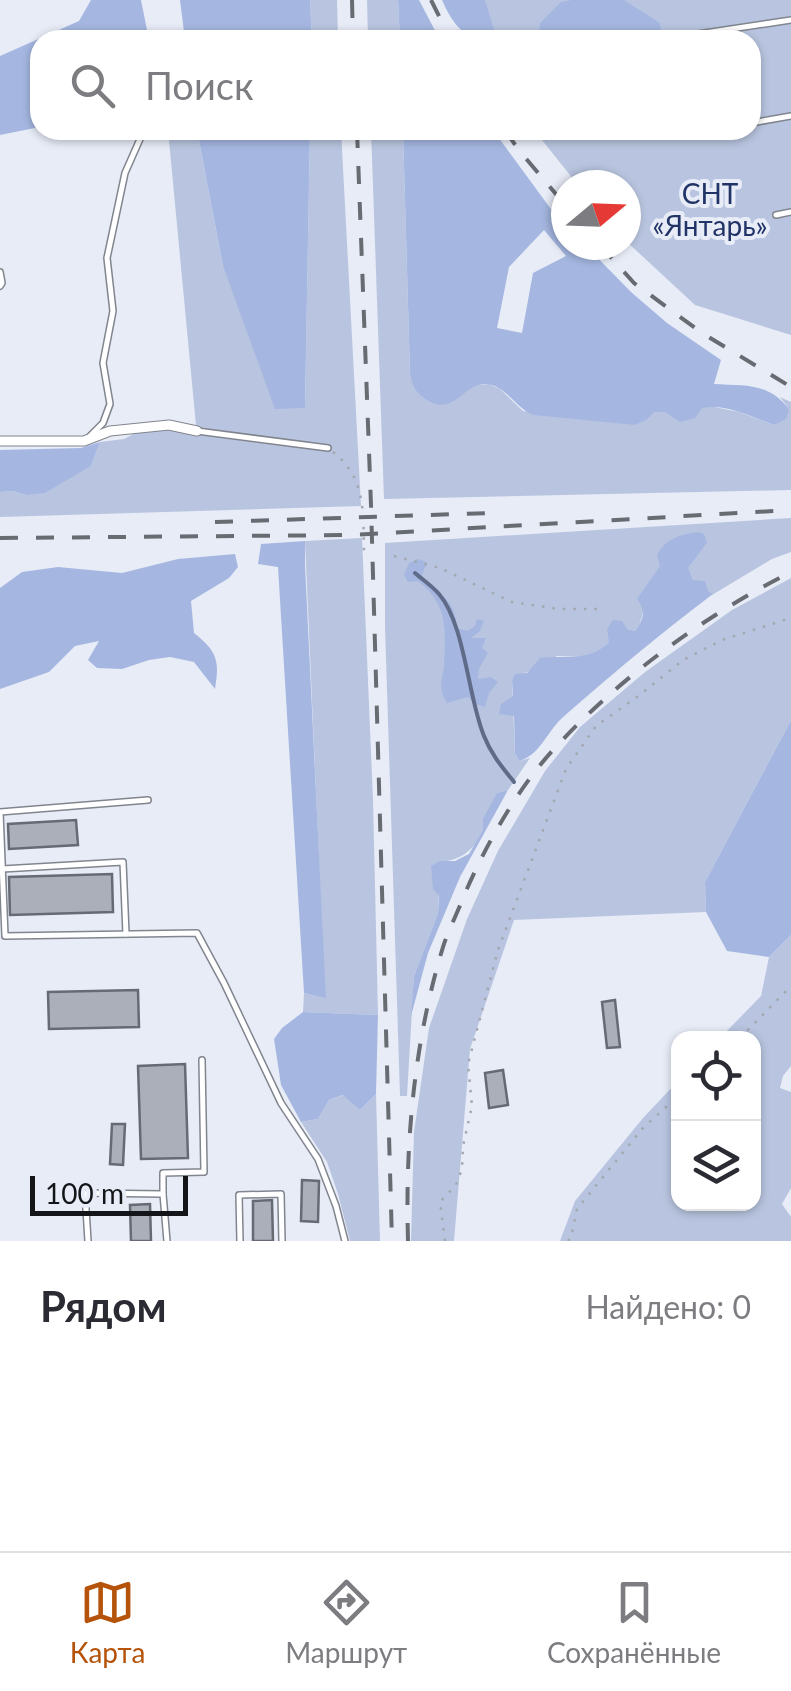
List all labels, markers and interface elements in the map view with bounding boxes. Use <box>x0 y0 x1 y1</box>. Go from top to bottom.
search box <box>30 30 761 140</box>
icon: search <box>65 58 120 113</box>
text: Поиск <box>145 62 254 108</box>
north arrow <box>551 170 641 260</box>
park label: СНТ «Янтарь» <box>652 176 768 242</box>
map controls <box>671 1031 761 1211</box>
button: locate <box>671 1031 761 1121</box>
button: layers <box>671 1121 761 1211</box>
scale bar <box>30 1171 188 1216</box>
text: 100 m <box>45 1176 124 1210</box>
text: Рядом <box>40 1281 167 1331</box>
text: Найдено: 0 <box>585 1287 751 1326</box>
tab: Карта <box>70 1575 146 1669</box>
tab: Маршрут <box>285 1575 407 1669</box>
tab: Сохранённые <box>547 1575 721 1669</box>

